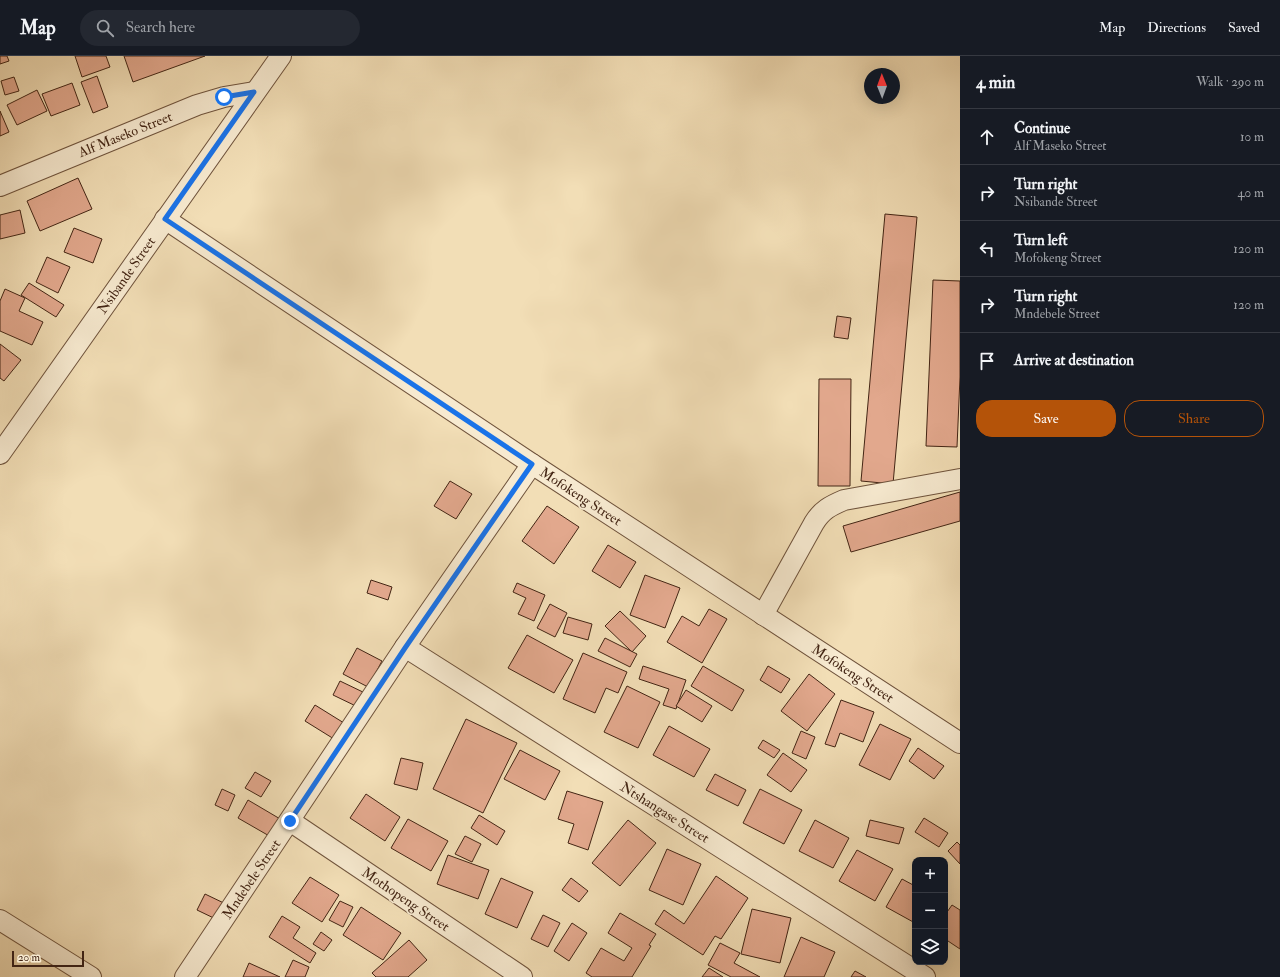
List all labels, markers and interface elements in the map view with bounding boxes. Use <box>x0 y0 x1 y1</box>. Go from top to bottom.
search box <box>80 10 360 46</box>
text: Map <box>20 16 56 40</box>
icon: search <box>94 17 116 39</box>
text: Search here <box>126 18 195 37</box>
text: Map <box>1099 19 1125 36</box>
text: Directions <box>1147 19 1206 36</box>
text: Saved <box>1228 19 1260 36</box>
north arrow <box>864 68 900 104</box>
text: 4 min <box>976 72 1015 93</box>
text: Walk · 290 m <box>1196 74 1264 90</box>
route start <box>215 88 233 106</box>
street label: Alf Maseko Street <box>75 108 175 161</box>
text: Continue <box>1014 119 1070 138</box>
icon: ahead <box>976 126 998 148</box>
text: 10 m <box>1240 129 1264 145</box>
text: Alf Maseko Street <box>1014 138 1107 154</box>
text: Turn right <box>1014 175 1077 194</box>
icon: right <box>976 182 998 204</box>
text: 40 m <box>1238 185 1264 201</box>
text: Nsibande Street <box>1014 194 1097 210</box>
text: Turn left <box>1014 231 1068 250</box>
street label: Nsibande Street <box>94 233 159 317</box>
icon: left <box>976 238 998 260</box>
text: 120 m <box>1233 241 1264 257</box>
text: Mofokeng Street <box>1014 250 1102 266</box>
text: Turn right <box>1014 287 1077 306</box>
icon: right <box>976 294 998 316</box>
text: 120 m <box>1233 297 1264 313</box>
text: Mndebele Street <box>1014 306 1100 322</box>
icon: arrive <box>976 350 998 372</box>
text: Arrive at destination <box>1014 351 1134 370</box>
button: Save <box>976 400 1116 437</box>
button: Share <box>1124 400 1264 437</box>
street label: Mofokeng Street <box>537 464 625 529</box>
street label: Mofokeng Street <box>809 641 897 706</box>
street label: Ntshangase Street <box>617 778 713 847</box>
route end <box>281 812 299 830</box>
street label: Mndebele Street <box>219 836 285 922</box>
map controls <box>912 857 948 965</box>
button: + <box>912 857 948 893</box>
street label: Mothopeng Street <box>358 864 453 936</box>
button: − <box>912 893 948 929</box>
button: layers <box>912 929 948 965</box>
scale bar <box>12 949 84 968</box>
text: 20 m <box>18 951 40 964</box>

